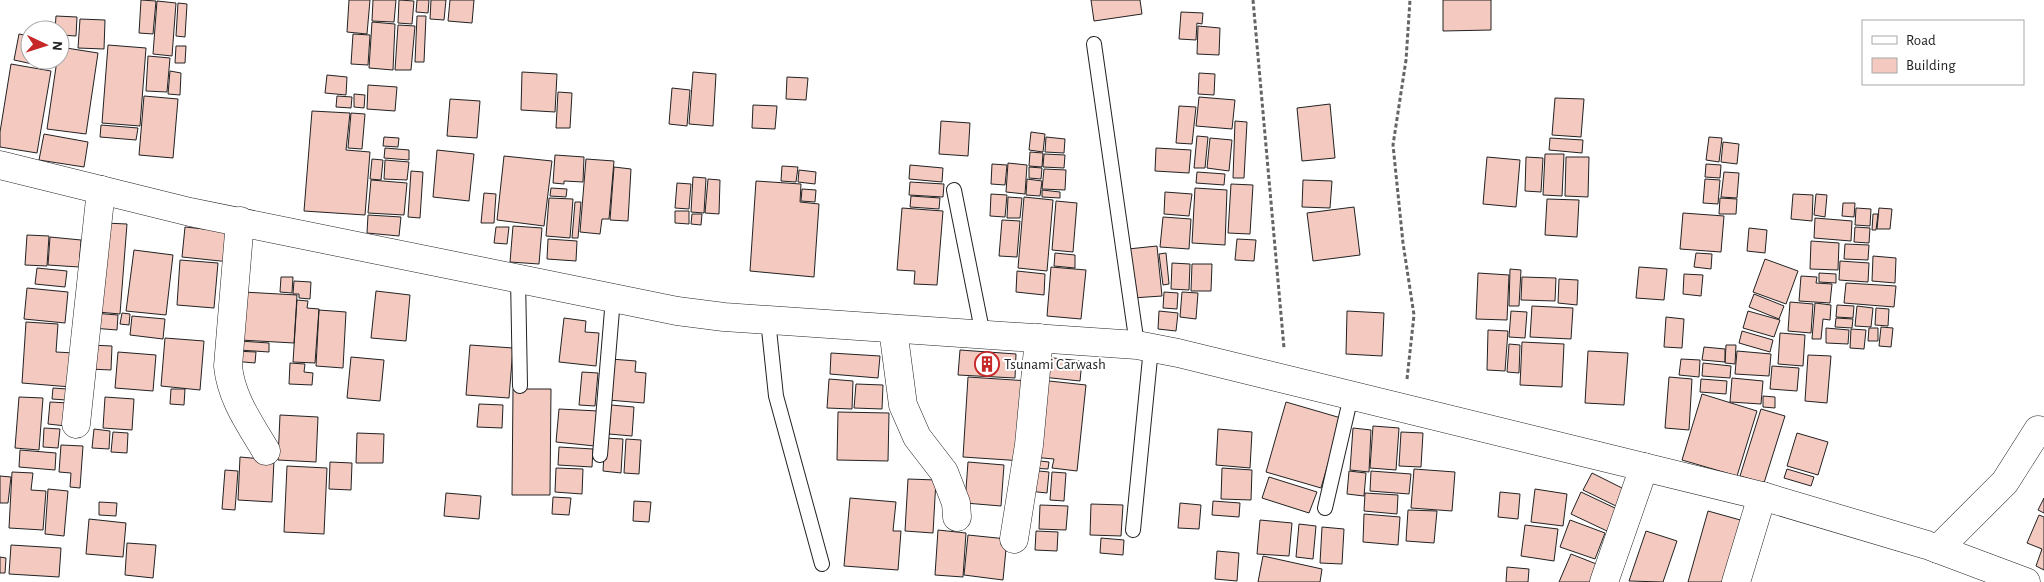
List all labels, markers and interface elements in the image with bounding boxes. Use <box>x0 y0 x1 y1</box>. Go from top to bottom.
north arrow <box>20 20 70 70</box>
legend <box>1862 20 2024 85</box>
text: Road <box>1906 33 1936 48</box>
text: N <box>50 40 64 51</box>
text: Building <box>1906 58 1956 73</box>
building icon: Tsunami Carwash <box>974 351 1000 377</box>
place label: Tsunami Carwash <box>1004 357 1106 372</box>

